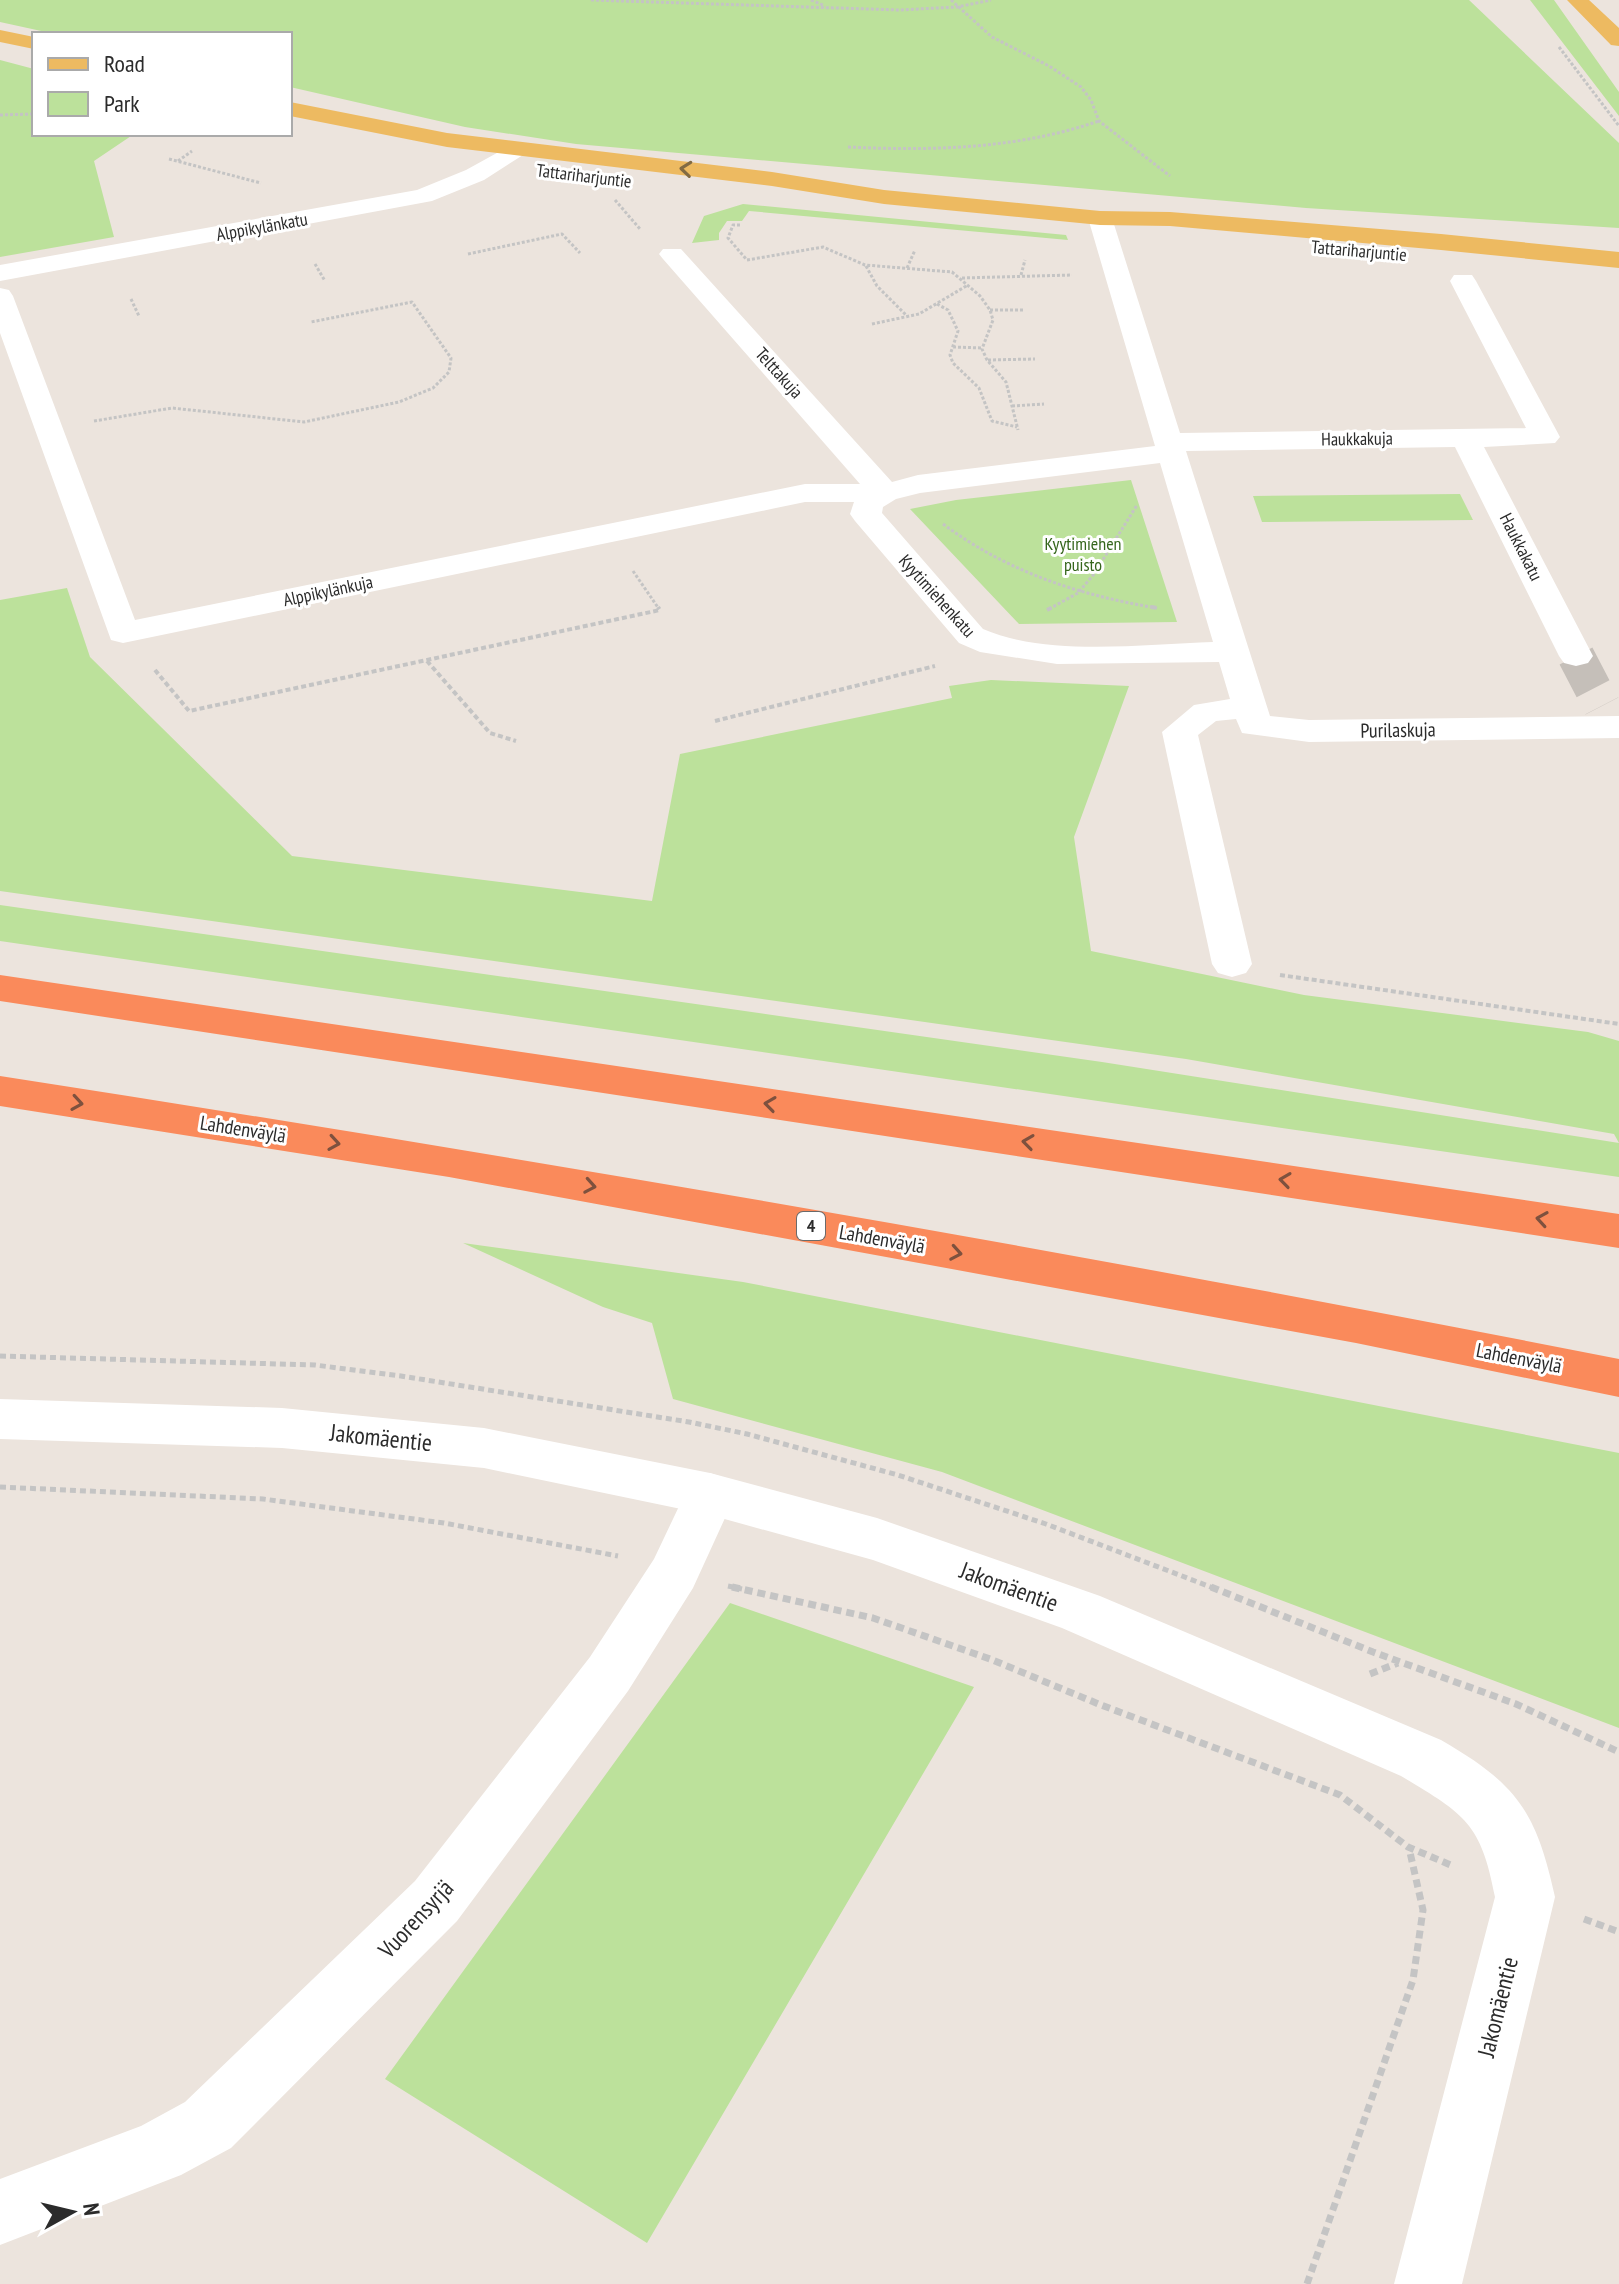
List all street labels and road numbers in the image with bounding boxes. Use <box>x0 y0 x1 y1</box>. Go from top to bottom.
street label: Tattariharjuntie <box>535 158 633 193</box>
street label: Alppikylänkatu <box>214 207 309 246</box>
street label: Tattariharjuntie <box>1310 235 1408 266</box>
street label: Telttakuja <box>750 342 808 403</box>
street label: Haukkakuja <box>1321 426 1393 451</box>
street label: Haukkakatu <box>1495 509 1548 584</box>
street label: Kyytimiehenkatu <box>894 549 981 642</box>
street label: Alppikylänkuja <box>281 570 375 611</box>
street label: Purilaskuja <box>1360 716 1436 744</box>
street label: Lahdenväylä <box>198 1109 288 1149</box>
road number: 4 <box>797 1212 825 1240</box>
street label: Lahdenväylä <box>837 1219 927 1259</box>
street label: Lahdenväylä <box>1474 1337 1564 1379</box>
street label: Jakomäentie <box>328 1417 434 1458</box>
street label: Jakomäentie <box>955 1554 1062 1619</box>
street label: Vuorensyrjä <box>371 1873 460 1965</box>
street label: Jakomäentie <box>1470 1954 1525 2061</box>

